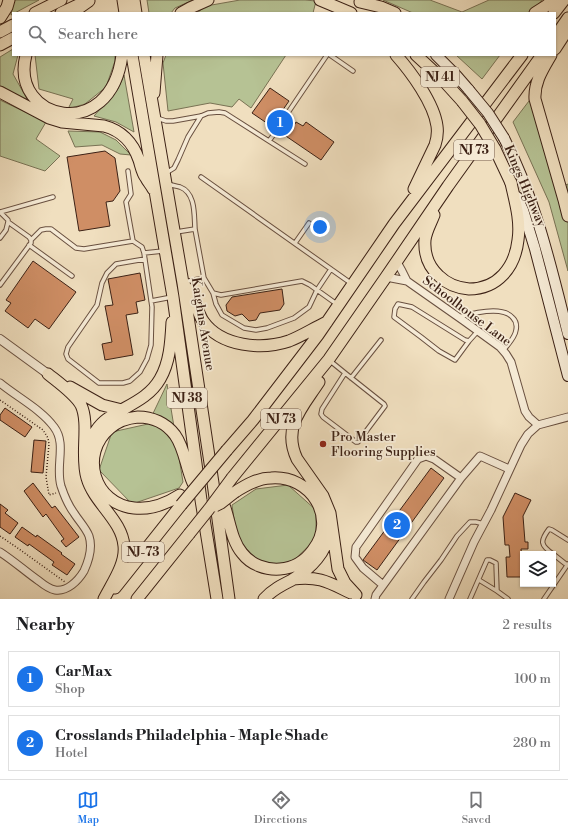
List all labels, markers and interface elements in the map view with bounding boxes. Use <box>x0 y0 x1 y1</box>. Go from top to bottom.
search box <box>12 12 556 56</box>
icon: search <box>26 23 48 45</box>
text: Search here <box>58 25 138 44</box>
road number: NJ 41 <box>421 67 459 87</box>
pin: 1 <box>267 108 293 138</box>
road number: NJ 73 <box>454 140 494 160</box>
street label: Kings Highway <box>501 143 550 230</box>
your location <box>310 217 330 237</box>
street label: Schoolhouse Lane <box>419 272 515 350</box>
street label: Kaighns Avenue <box>188 276 218 372</box>
road number: NJ 38 <box>167 388 207 408</box>
road number: NJ 73 <box>261 409 301 429</box>
place label: Pro Master Flooring Supplies <box>331 429 436 460</box>
marker: Pro Master Flooring Supplies <box>318 439 328 449</box>
pin: 2 <box>384 510 410 540</box>
road number: NJ-73 <box>122 542 164 562</box>
map controls <box>520 551 556 587</box>
button: layers <box>520 551 556 587</box>
text: Nearby <box>16 614 75 636</box>
text: 2 results <box>503 617 552 633</box>
text: CarMax <box>55 662 112 681</box>
text: 1 <box>27 671 33 687</box>
text: 100 m <box>515 671 551 687</box>
text: Shop <box>55 681 85 697</box>
text: Crosslands Philadelphia - Maple Shade <box>55 726 328 745</box>
text: 2 <box>26 735 34 751</box>
text: 280 m <box>513 735 551 751</box>
text: Hotel <box>55 745 88 761</box>
tab: Map <box>77 789 99 827</box>
tab: Directions <box>254 789 307 827</box>
tab: Saved <box>462 789 491 827</box>

